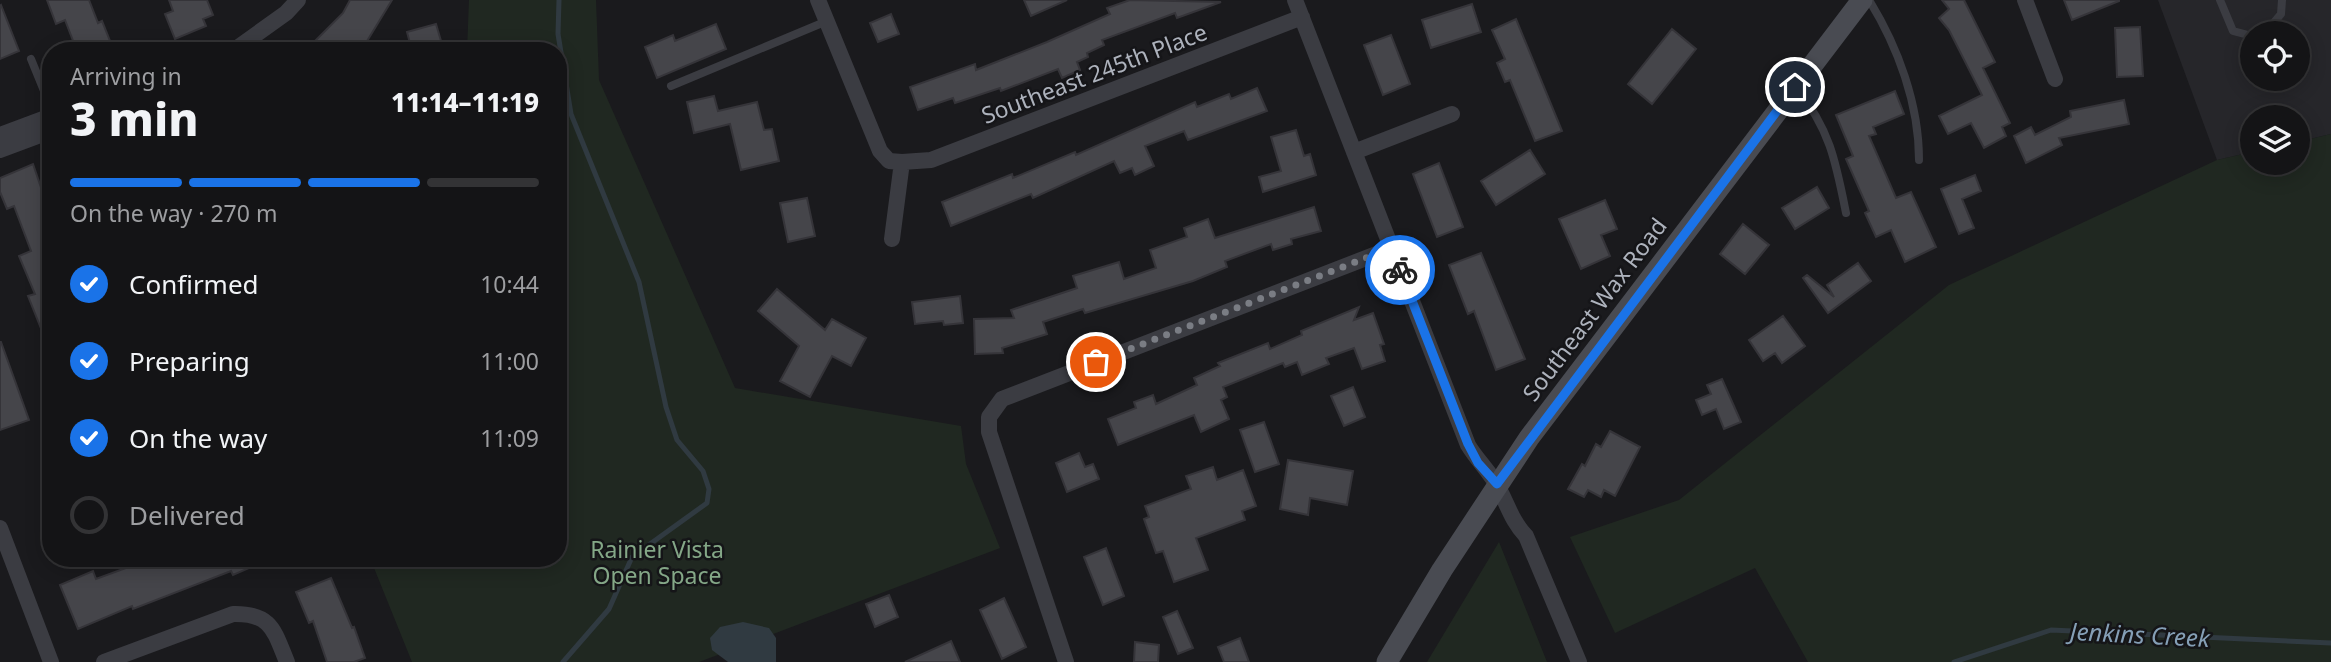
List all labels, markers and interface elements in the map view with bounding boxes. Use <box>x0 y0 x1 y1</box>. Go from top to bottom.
street label: Southeast 245th Place <box>977 15 1211 131</box>
map controls <box>2240 21 2310 175</box>
button: locate <box>2240 21 2310 91</box>
pin <box>1765 57 1825 117</box>
text: Arriving in <box>70 60 182 92</box>
icon: home <box>1776 68 1814 106</box>
text: 11:14–11:19 <box>391 84 539 120</box>
text: 3 min <box>70 87 199 149</box>
button: layers <box>2240 105 2310 175</box>
text: On the way · 270 m <box>70 197 277 229</box>
street label: Southeast Wax Road <box>1515 211 1673 407</box>
courier <box>1365 235 1435 305</box>
icon: bike <box>1381 251 1419 289</box>
icon: check <box>70 265 108 303</box>
text: Confirmed <box>129 266 259 302</box>
text: 10:44 <box>480 268 539 300</box>
pin <box>1066 332 1126 392</box>
icon: check <box>70 342 108 380</box>
text: Preparing <box>129 343 250 379</box>
icon: bag <box>1077 343 1115 381</box>
text: 11:00 <box>480 345 539 377</box>
icon: check <box>70 419 108 457</box>
text: On the way <box>129 420 267 456</box>
text: 11:09 <box>480 422 539 454</box>
text: Delivered <box>129 497 245 533</box>
park label: Rainier Vista Open Space <box>590 533 724 591</box>
water label: Jenkins Creek <box>2065 614 2212 654</box>

